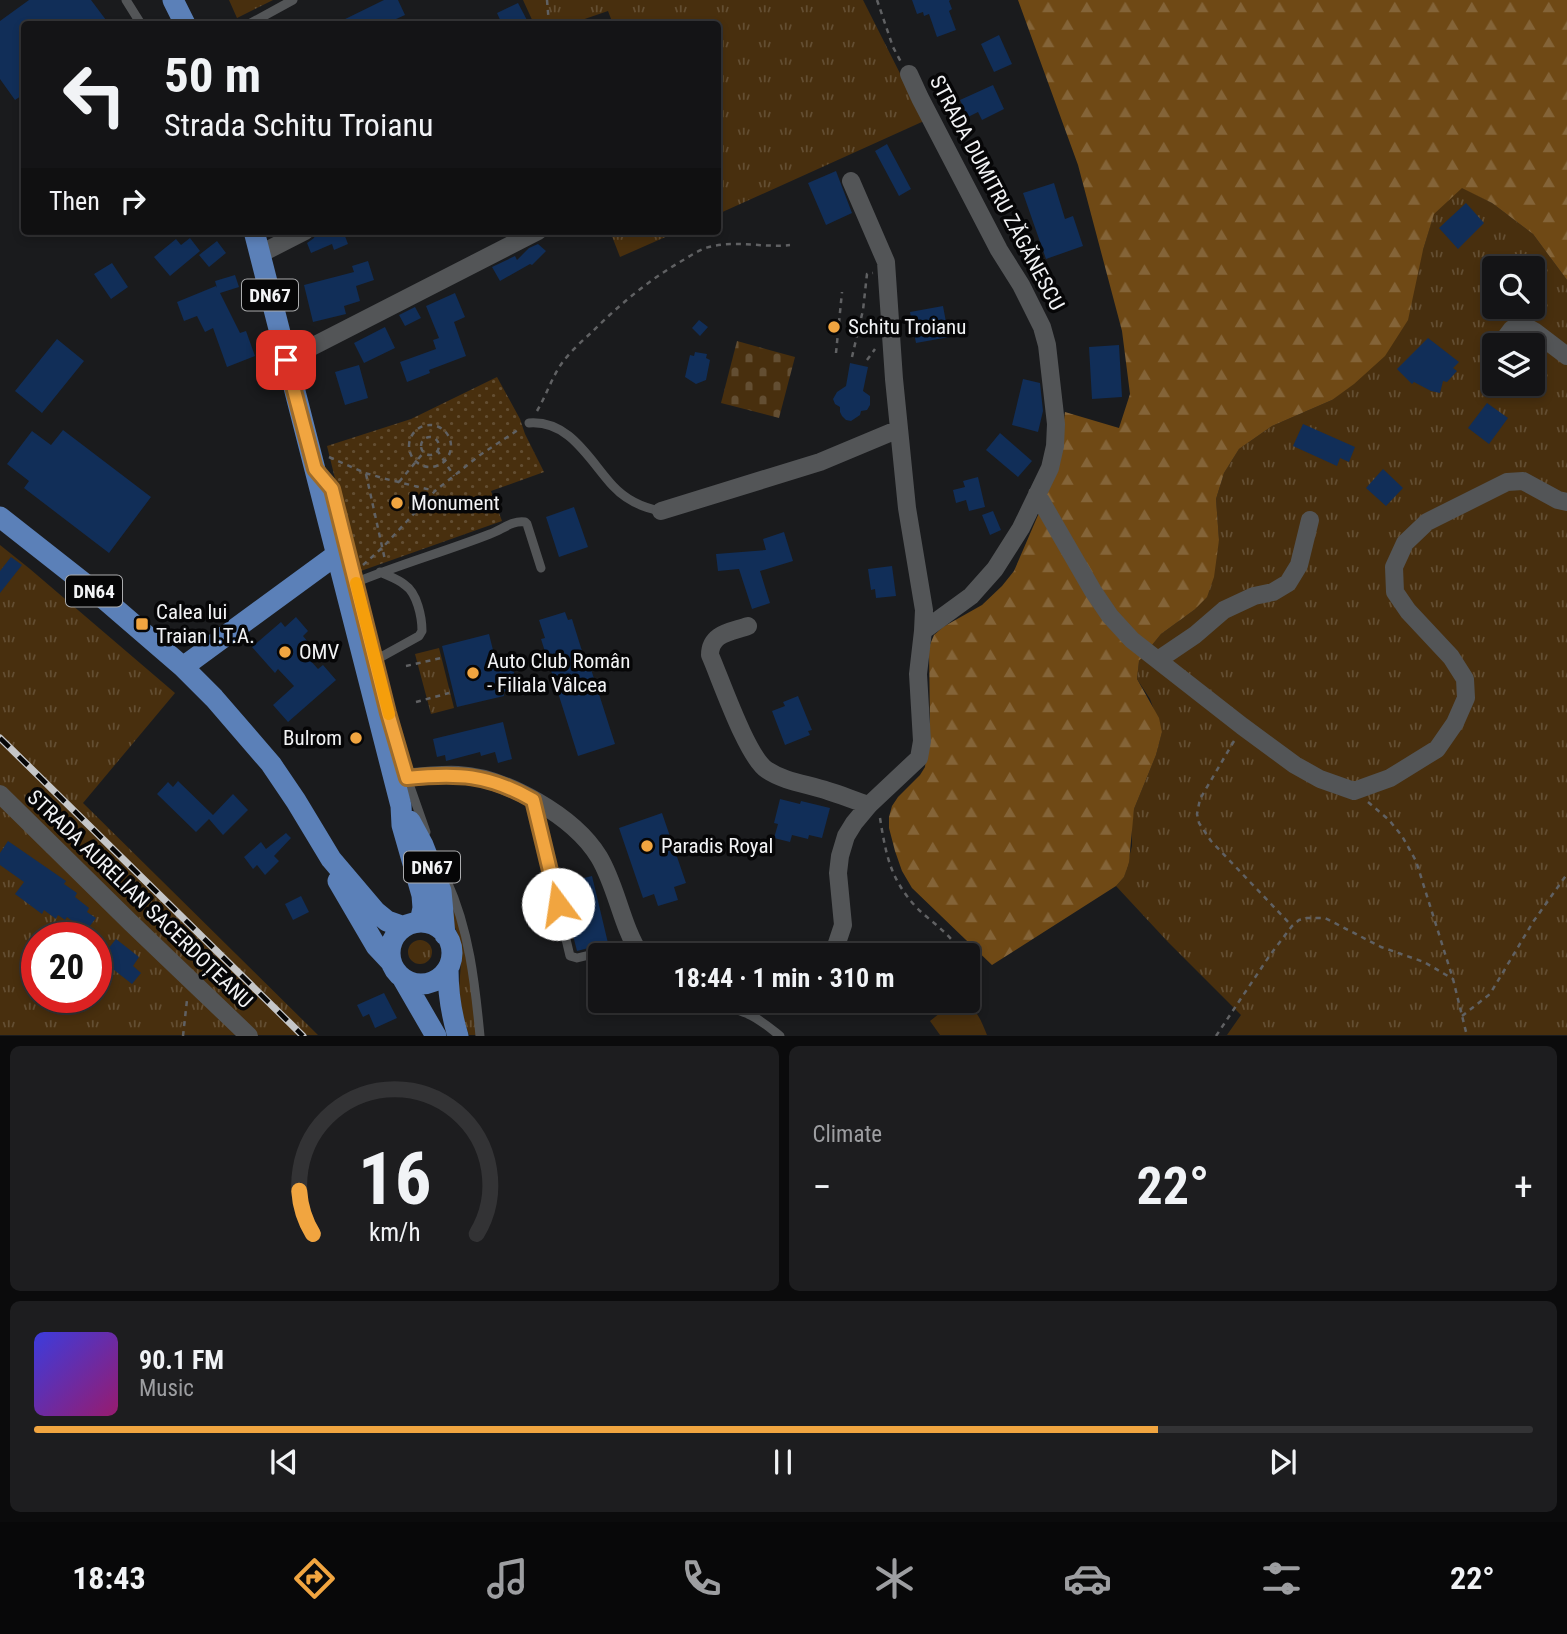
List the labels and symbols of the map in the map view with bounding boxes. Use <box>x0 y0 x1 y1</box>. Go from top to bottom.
street label: STRADA DUMITRU ZĂGĂNESCU <box>925 71 1069 315</box>
road number: DN67 <box>242 280 298 310</box>
place label: Schitu Troianu <box>848 315 966 339</box>
marker: Schitu Troianu <box>826 319 842 335</box>
pin <box>256 330 316 390</box>
place label: Monument <box>411 491 500 515</box>
marker: Monument <box>389 495 405 511</box>
road number: DN64 <box>66 576 122 606</box>
place label: Calea lui Traian I.T.A. <box>156 600 255 648</box>
marker: Calea lui Traian I.T.A. <box>134 616 150 632</box>
place label: OMV <box>299 640 339 664</box>
marker: OMV <box>277 644 293 660</box>
place label: Auto Club Român - Filiala Vâlcea <box>487 649 630 697</box>
marker: Auto Club Român - Filiala Vâlcea <box>465 665 481 681</box>
place label: Bulrom <box>283 726 342 750</box>
marker: Bulrom <box>348 730 364 746</box>
street label: STRADA AURELIAN SACERDOȚEANU <box>22 785 257 1014</box>
place label: Paradis Royal <box>661 834 773 858</box>
marker: Paradis Royal <box>639 838 655 854</box>
road number: DN67 <box>404 852 460 882</box>
position arrow <box>521 867 595 941</box>
speed limit sign: 20 <box>21 922 112 1013</box>

